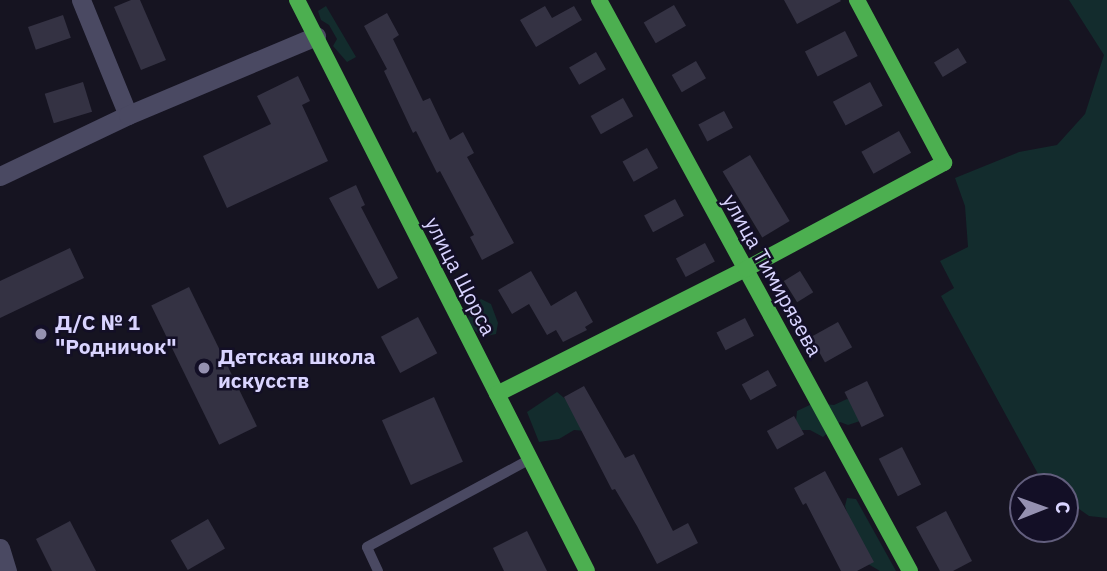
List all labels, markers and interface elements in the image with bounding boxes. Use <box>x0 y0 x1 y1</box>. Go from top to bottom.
street label: улица Тимирязева <box>718 189 828 361</box>
street label: улица Щорса <box>420 213 502 339</box>
place label: Д/С № 1 "Родничок" <box>55 309 177 359</box>
marker: Д/С № 1 "Родничок" <box>33 326 49 342</box>
place label: Детская школа искусств <box>218 343 375 393</box>
marker: Детская школа искусств <box>196 360 212 376</box>
north arrow <box>1009 473 1079 543</box>
text: С <box>1051 501 1075 514</box>

